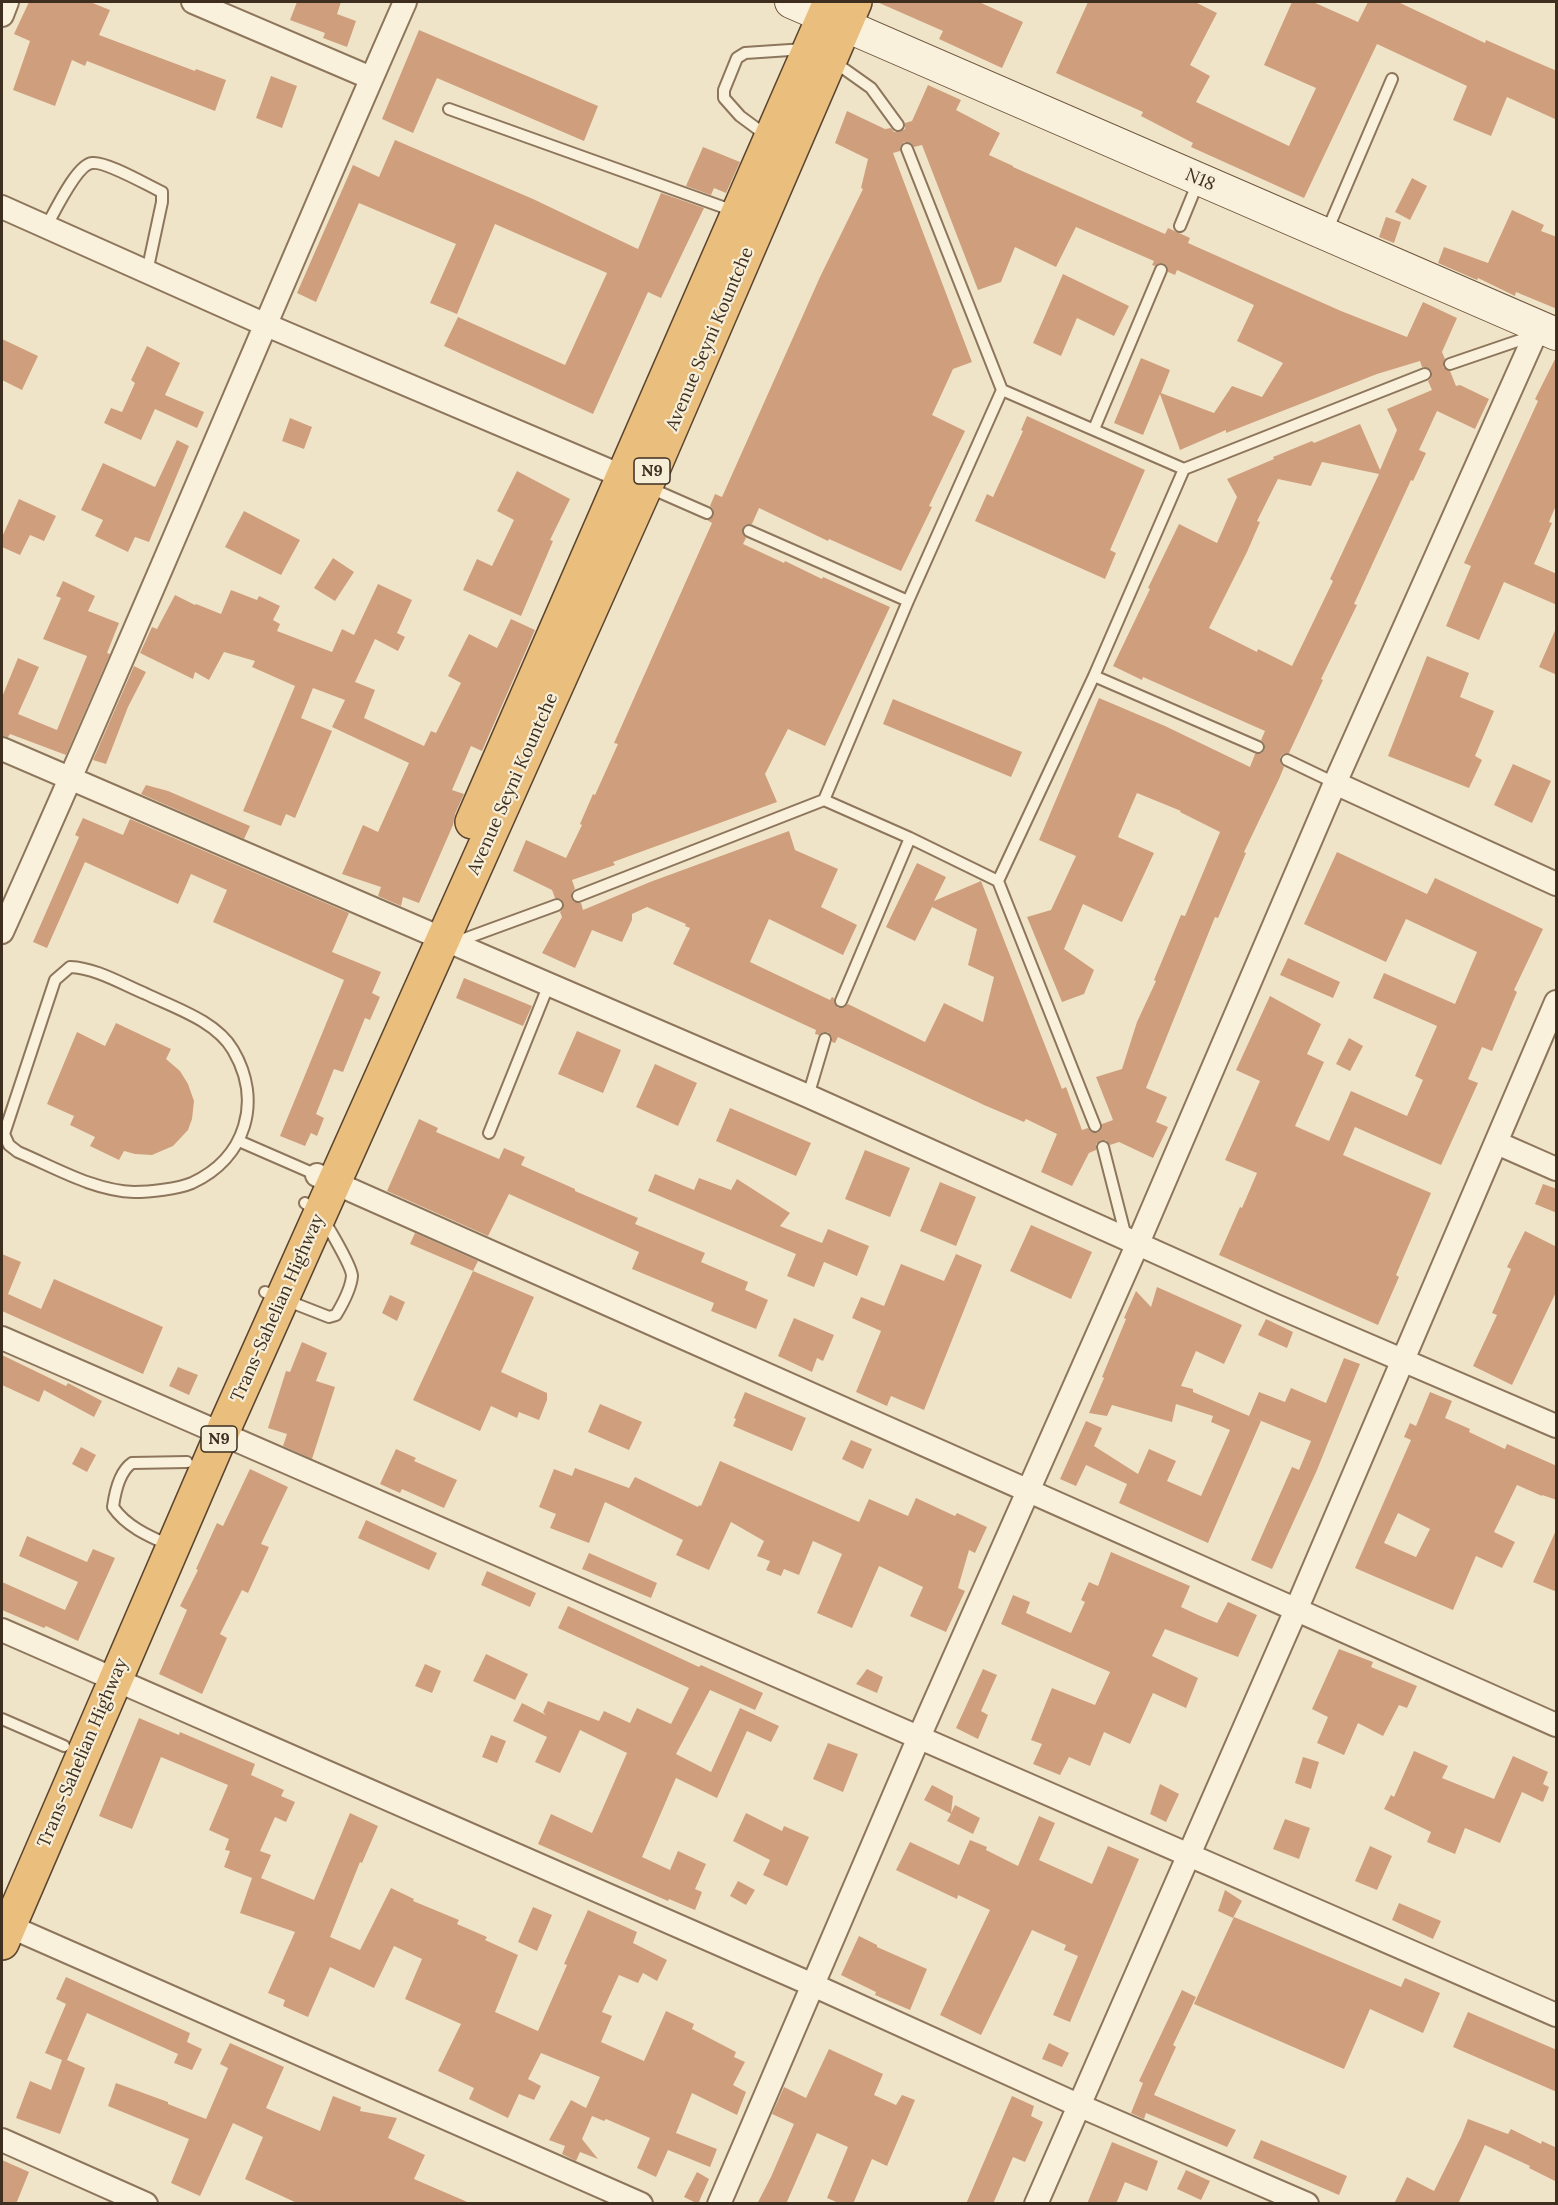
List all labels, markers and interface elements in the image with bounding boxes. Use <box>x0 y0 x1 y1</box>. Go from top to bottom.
street label: N18 <box>1182 164 1218 196</box>
street label: Avenue Seyni Kountche <box>662 244 758 434</box>
road number: N9 <box>634 458 670 484</box>
street label: Avenue Seyni Kountche <box>463 690 563 878</box>
street label: Trans-Sahelian Highway <box>227 1210 329 1406</box>
road number: N9 <box>201 1426 237 1452</box>
street label: Trans-Sahelian Highway <box>33 1655 133 1851</box>

